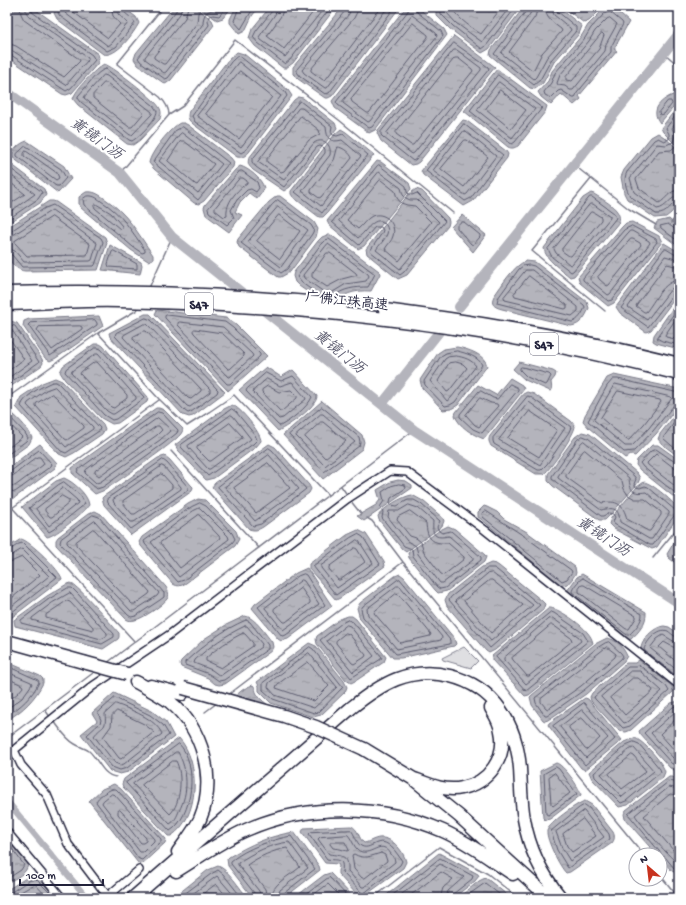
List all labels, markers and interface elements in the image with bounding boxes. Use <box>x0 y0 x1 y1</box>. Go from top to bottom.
water label: 黄镜门沥 <box>66 114 128 166</box>
street label: 广佛江珠高速 <box>304 289 390 315</box>
road number: S47 <box>185 293 213 315</box>
water label: 黄镜门沥 <box>310 326 370 380</box>
road number: S47 <box>530 333 558 355</box>
water label: 黄镜门沥 <box>573 513 635 563</box>
north arrow <box>628 847 668 887</box>
text: N <box>638 853 650 867</box>
scale bar <box>20 861 103 887</box>
text: 100 m <box>25 870 56 884</box>

